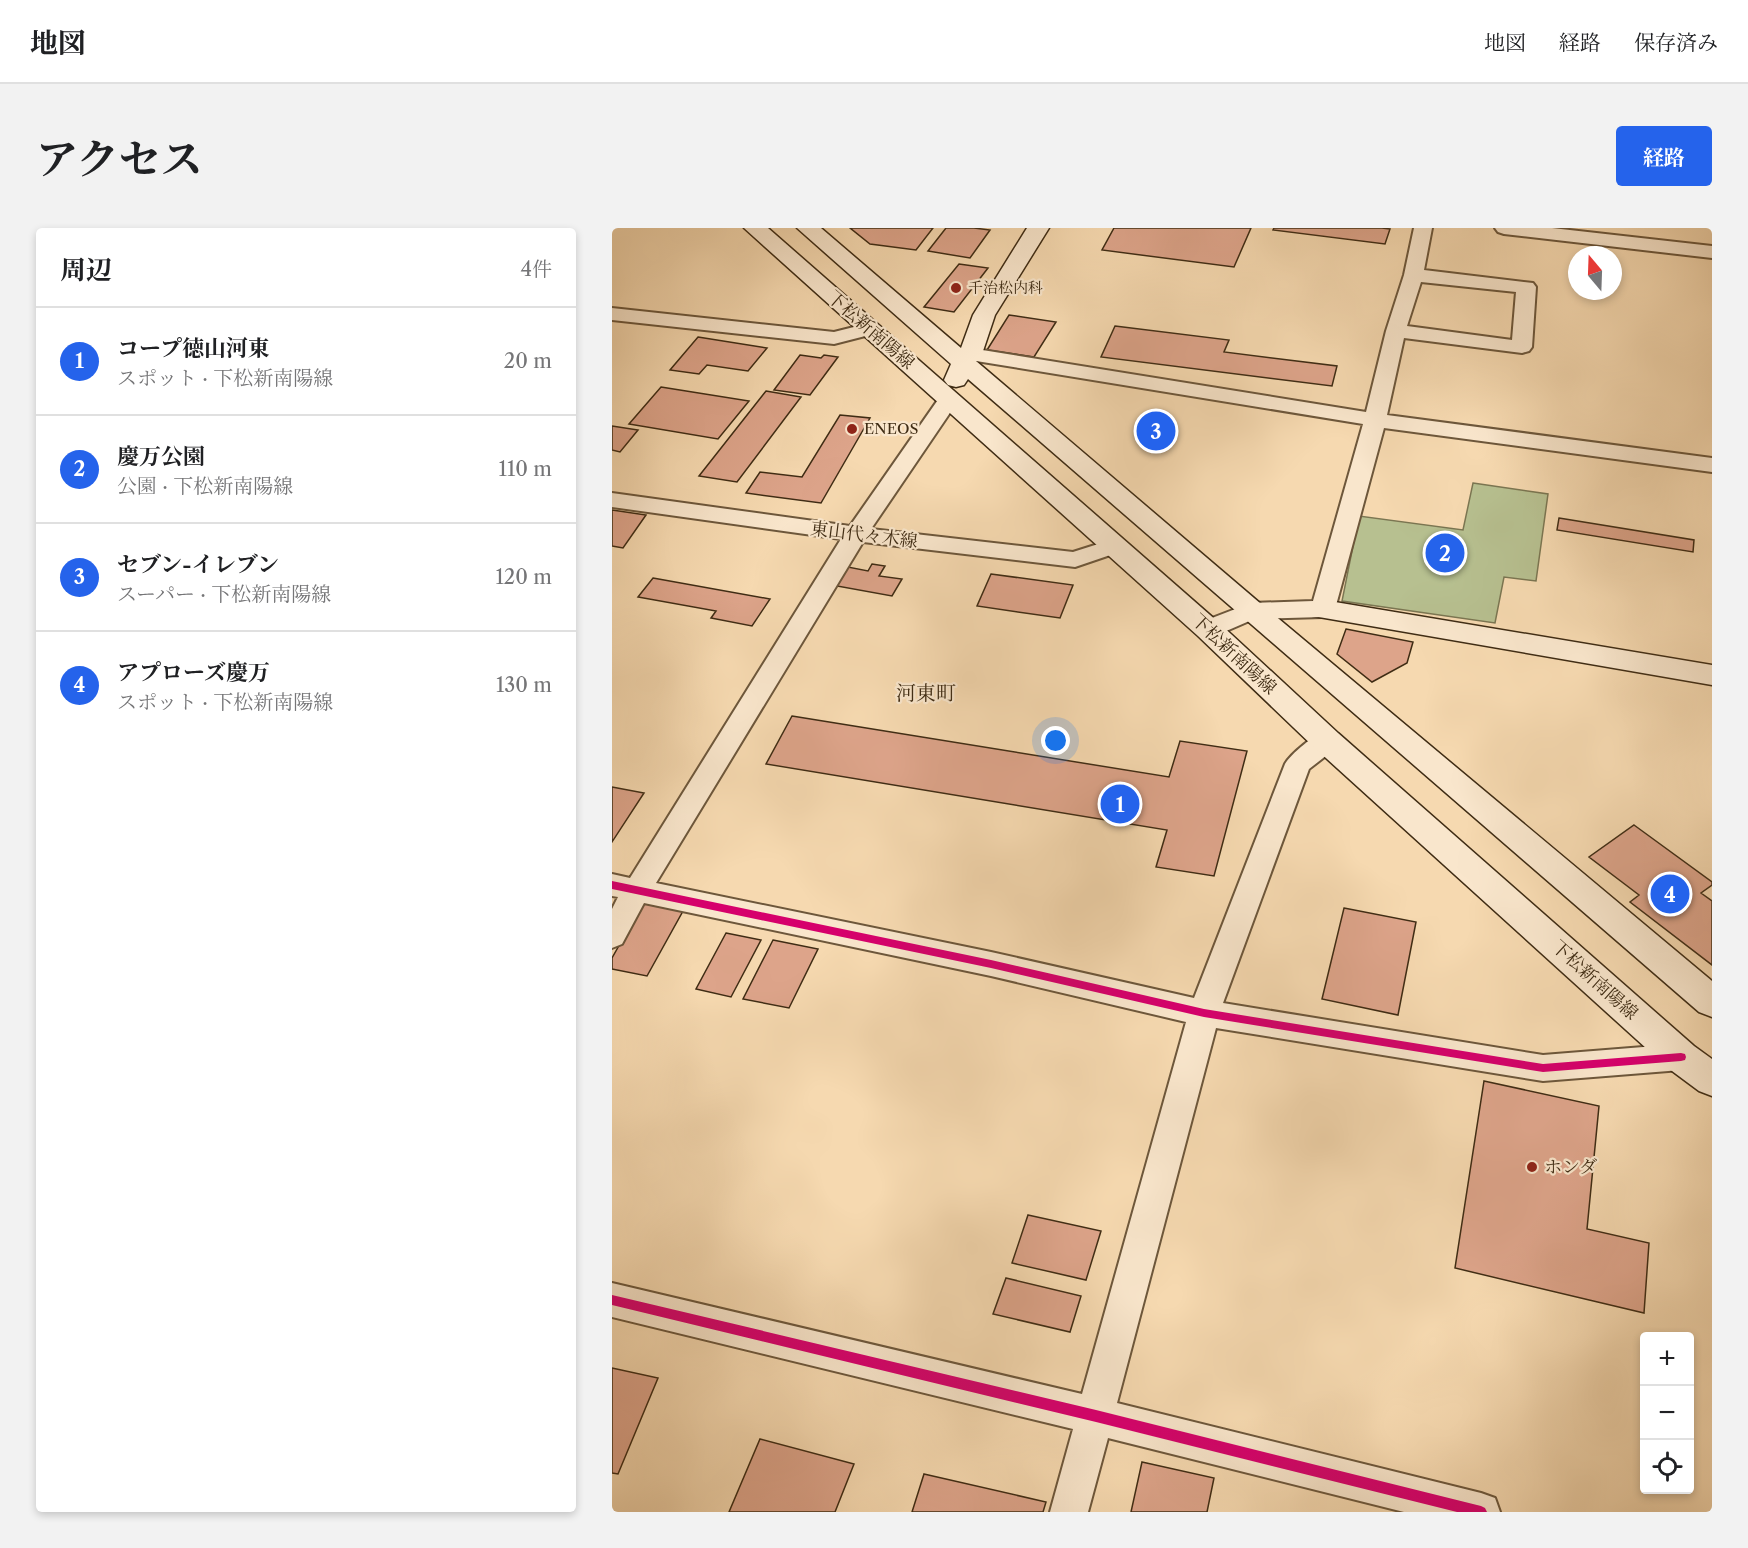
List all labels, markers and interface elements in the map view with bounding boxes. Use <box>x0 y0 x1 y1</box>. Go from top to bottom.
text: 地図 <box>30 26 86 60</box>
text: 地図 <box>1484 30 1526 55</box>
text: 経路 <box>1559 30 1601 55</box>
text: 保存済み <box>1634 30 1718 55</box>
button: 経路 <box>1616 126 1712 186</box>
text: アクセス <box>36 133 203 185</box>
north arrow <box>1568 246 1622 300</box>
text: 周辺 <box>60 254 112 286</box>
text: 4件 <box>520 257 552 281</box>
place label: 千治松内科 <box>968 278 1043 297</box>
marker: 千治松内科 <box>949 281 963 295</box>
street label: 下松新南陽線 <box>823 286 919 374</box>
text: コープ徳山河東 <box>117 335 270 362</box>
text: 1 <box>75 349 84 373</box>
text: 20 m <box>504 349 552 373</box>
text: スポット · 下松新南陽線 <box>117 366 333 390</box>
pin: 3 <box>1136 408 1176 454</box>
place label: ENEOS <box>864 419 919 438</box>
marker: ENEOS <box>845 422 859 436</box>
text: 慶万公園 <box>117 443 205 470</box>
text: 2 <box>74 457 85 481</box>
text: 110 m <box>499 457 552 481</box>
text: 公園 · 下松新南陽線 <box>117 474 293 498</box>
street label: 東山代々木線 <box>809 518 919 552</box>
pin: 2 <box>1426 530 1464 576</box>
text: セブン-イレブン <box>117 551 279 578</box>
text: 3 <box>74 565 85 589</box>
text: 120 m <box>495 565 552 589</box>
text: スーパー · 下松新南陽線 <box>117 582 331 606</box>
street label: 下松新南陽線 <box>1187 609 1281 699</box>
text: アプローズ慶万 <box>117 659 270 686</box>
text: 4 <box>74 673 85 697</box>
text: 130 m <box>496 673 552 697</box>
district label: 河東町 <box>896 681 956 705</box>
text: スポット · 下松新南陽線 <box>117 690 333 714</box>
your location <box>1041 726 1070 755</box>
pin: 1 <box>1100 782 1140 826</box>
pin: 4 <box>1650 872 1690 916</box>
street label: 下松新南陽線 <box>1548 936 1642 1024</box>
place label: ホンダ <box>1544 1156 1597 1178</box>
marker: ホンダ <box>1525 1160 1539 1174</box>
map controls <box>1640 1332 1694 1494</box>
button: + <box>1640 1332 1694 1386</box>
button: − <box>1640 1386 1694 1440</box>
button: locate <box>1640 1440 1694 1494</box>

